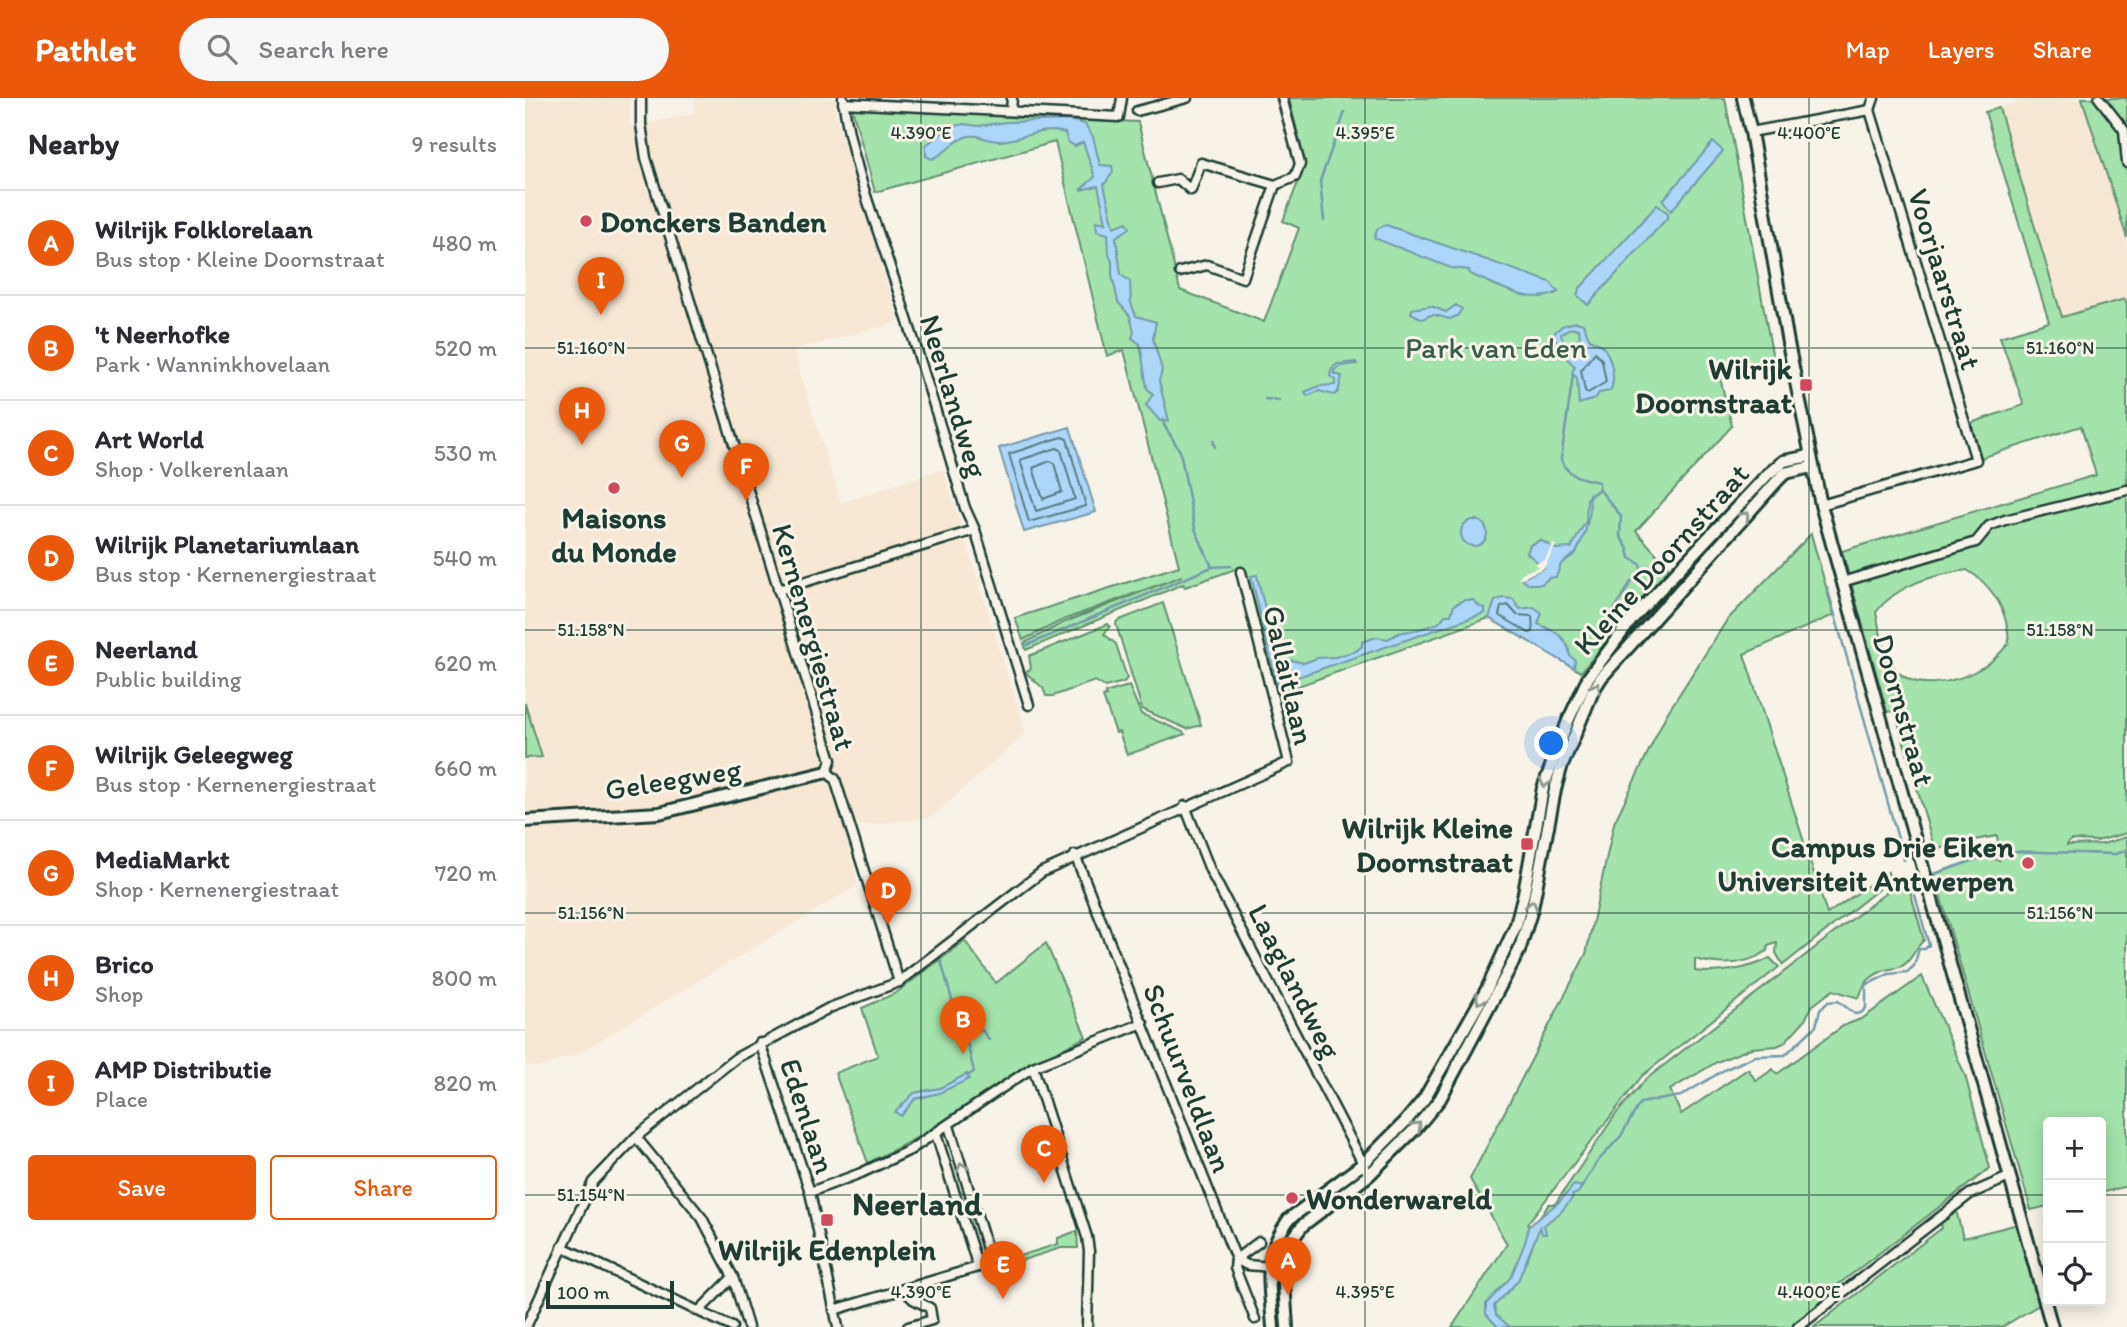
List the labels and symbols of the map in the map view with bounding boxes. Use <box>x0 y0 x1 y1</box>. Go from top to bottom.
text: 4.390°E <box>891 122 951 144</box>
text: 4.395°E <box>1335 122 1395 144</box>
text: 4.400°E <box>1777 122 1841 144</box>
street label: Voorjaarstraat <box>1900 184 1990 374</box>
place label: Donckers Banden <box>600 203 827 240</box>
marker: Donckers Banden <box>578 213 594 229</box>
pin: I <box>578 257 624 315</box>
street label: Neerlandweg <box>912 310 996 483</box>
park label: Park van Eden <box>1405 329 1587 366</box>
text: 51.160°N <box>557 337 625 359</box>
text: 51.160°N <box>2026 337 2094 359</box>
place label: Wilrijk Doornstraat <box>1635 350 1792 421</box>
marker: Wilrijk Doornstraat <box>1798 377 1814 393</box>
pin: H <box>559 387 605 445</box>
pin: G <box>659 420 705 478</box>
pin: F <box>723 443 769 501</box>
street label: Kleine Doornstraat <box>1565 456 1757 662</box>
marker: Maisons du Monde <box>606 480 622 496</box>
place label: Maisons du Monde <box>551 499 677 570</box>
one-way arrow <box>1737 511 1749 524</box>
street label: Kernenergiestraat <box>764 519 864 755</box>
street label: Gallaitlaan <box>1255 602 1323 748</box>
text: 51.158°N <box>557 619 625 641</box>
text: 51.158°N <box>2026 619 2094 641</box>
street label: Doornstraat <box>1865 629 1943 791</box>
one-way arrow <box>1588 682 1601 695</box>
your location <box>1534 726 1568 760</box>
street label: Geleegweg <box>602 750 744 808</box>
one-way arrow <box>1539 777 1554 789</box>
place label: Wilrijk Kleine Doornstraat <box>1341 809 1513 880</box>
place label: Campus Drie Eiken Universiteit Antwerpen <box>1717 828 2014 899</box>
marker: Wilrijk Kleine Doornstraat <box>1519 836 1535 852</box>
marker: Campus Drie Eiken Universiteit Antwerpen <box>2020 855 2036 871</box>
pin: D <box>865 867 911 925</box>
street label: Laaglandweg <box>1240 897 1350 1065</box>
one-way arrow <box>1524 899 1538 911</box>
text: 51.156°N <box>557 902 625 924</box>
text: 51.156°N <box>2026 902 2094 924</box>
street label: Schuurveldlaan <box>1135 978 1241 1178</box>
one-way arrow <box>1476 992 1489 1005</box>
pin: B <box>940 996 986 1054</box>
street label: Edenlaan <box>772 1054 844 1178</box>
one-way arrow <box>1408 1121 1421 1134</box>
pin: C <box>1021 1125 1067 1183</box>
one-way arrow <box>956 1161 971 1173</box>
place label: Wonderwareld <box>1306 1180 1492 1217</box>
text: 51.154°N <box>557 1184 625 1206</box>
district label: Neerland <box>852 1184 983 1223</box>
marker: Wonderwareld <box>1284 1190 1300 1206</box>
marker: Wilrijk Edenplein <box>819 1212 835 1228</box>
place label: Wilrijk Edenplein <box>718 1231 936 1268</box>
pin: A <box>1265 1237 1311 1295</box>
pin: E <box>980 1241 1026 1299</box>
scale bar <box>546 1278 674 1310</box>
text: 4.390°E <box>891 1281 951 1303</box>
text: 4.395°E <box>1335 1281 1395 1303</box>
text: 4.400°E <box>1777 1281 1841 1303</box>

